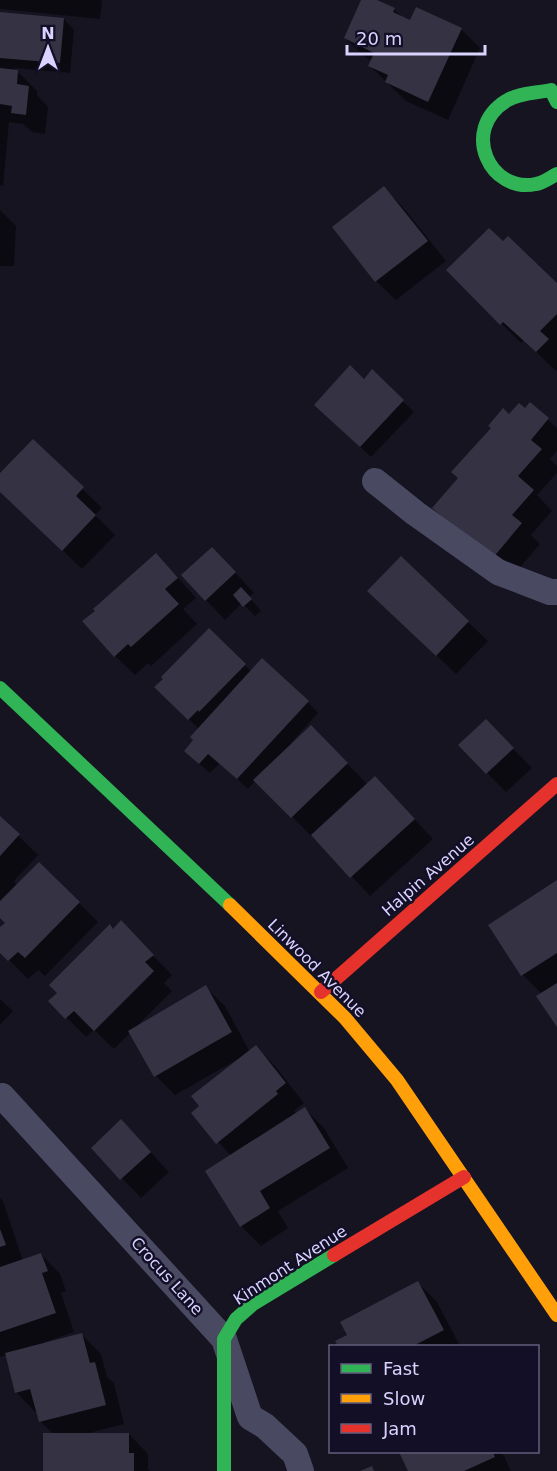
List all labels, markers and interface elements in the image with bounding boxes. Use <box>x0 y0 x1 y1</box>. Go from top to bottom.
north arrow <box>18 18 78 78</box>
scale bar <box>347 18 485 56</box>
text: N <box>41 24 55 43</box>
text: 20 m <box>356 28 402 49</box>
street label: Halpin Avenue <box>378 830 478 920</box>
street label: Linwood Avenue <box>264 915 370 1021</box>
street label: Kinmont Avenue <box>230 1221 350 1309</box>
street label: Crocus Lane <box>127 1233 207 1319</box>
legend <box>329 1345 539 1453</box>
text: Fast <box>383 1358 419 1379</box>
text: Slow <box>383 1388 425 1409</box>
text: Jam <box>382 1418 417 1439</box>

